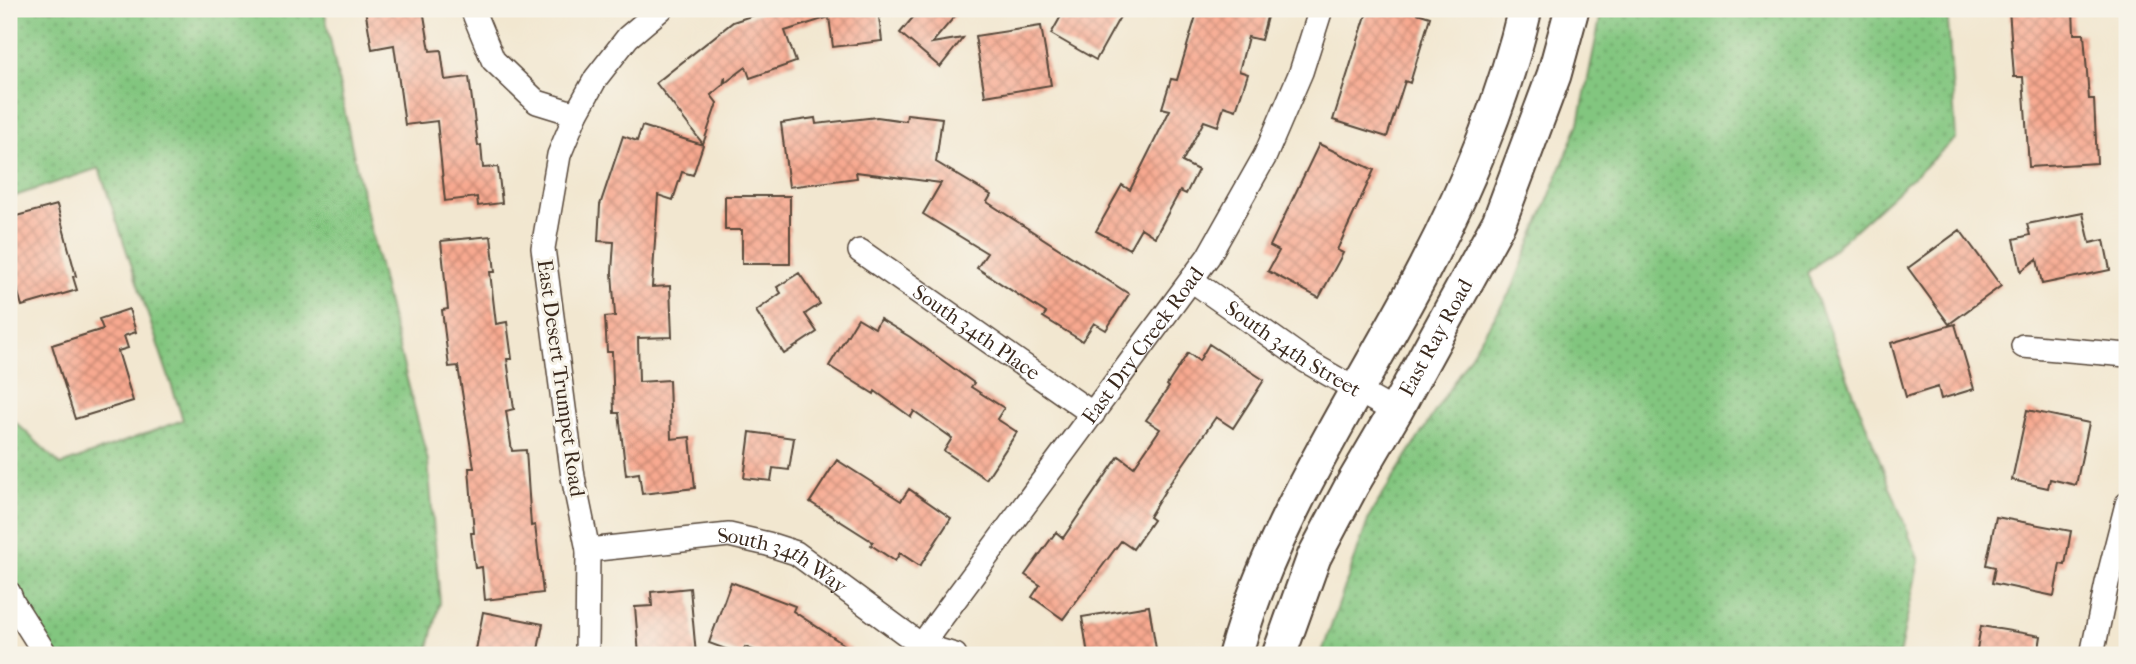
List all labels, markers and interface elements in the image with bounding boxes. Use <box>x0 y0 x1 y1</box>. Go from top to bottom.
street label: East Desert Trumpet Road <box>532 258 590 499</box>
street label: East Dry Creek Road <box>1077 262 1209 428</box>
street label: East Ray Road <box>1394 274 1478 400</box>
street label: South 34th Place <box>908 280 1045 385</box>
street label: South 34th Street <box>1221 296 1365 402</box>
street label: South 34th Way <box>716 523 853 599</box>

